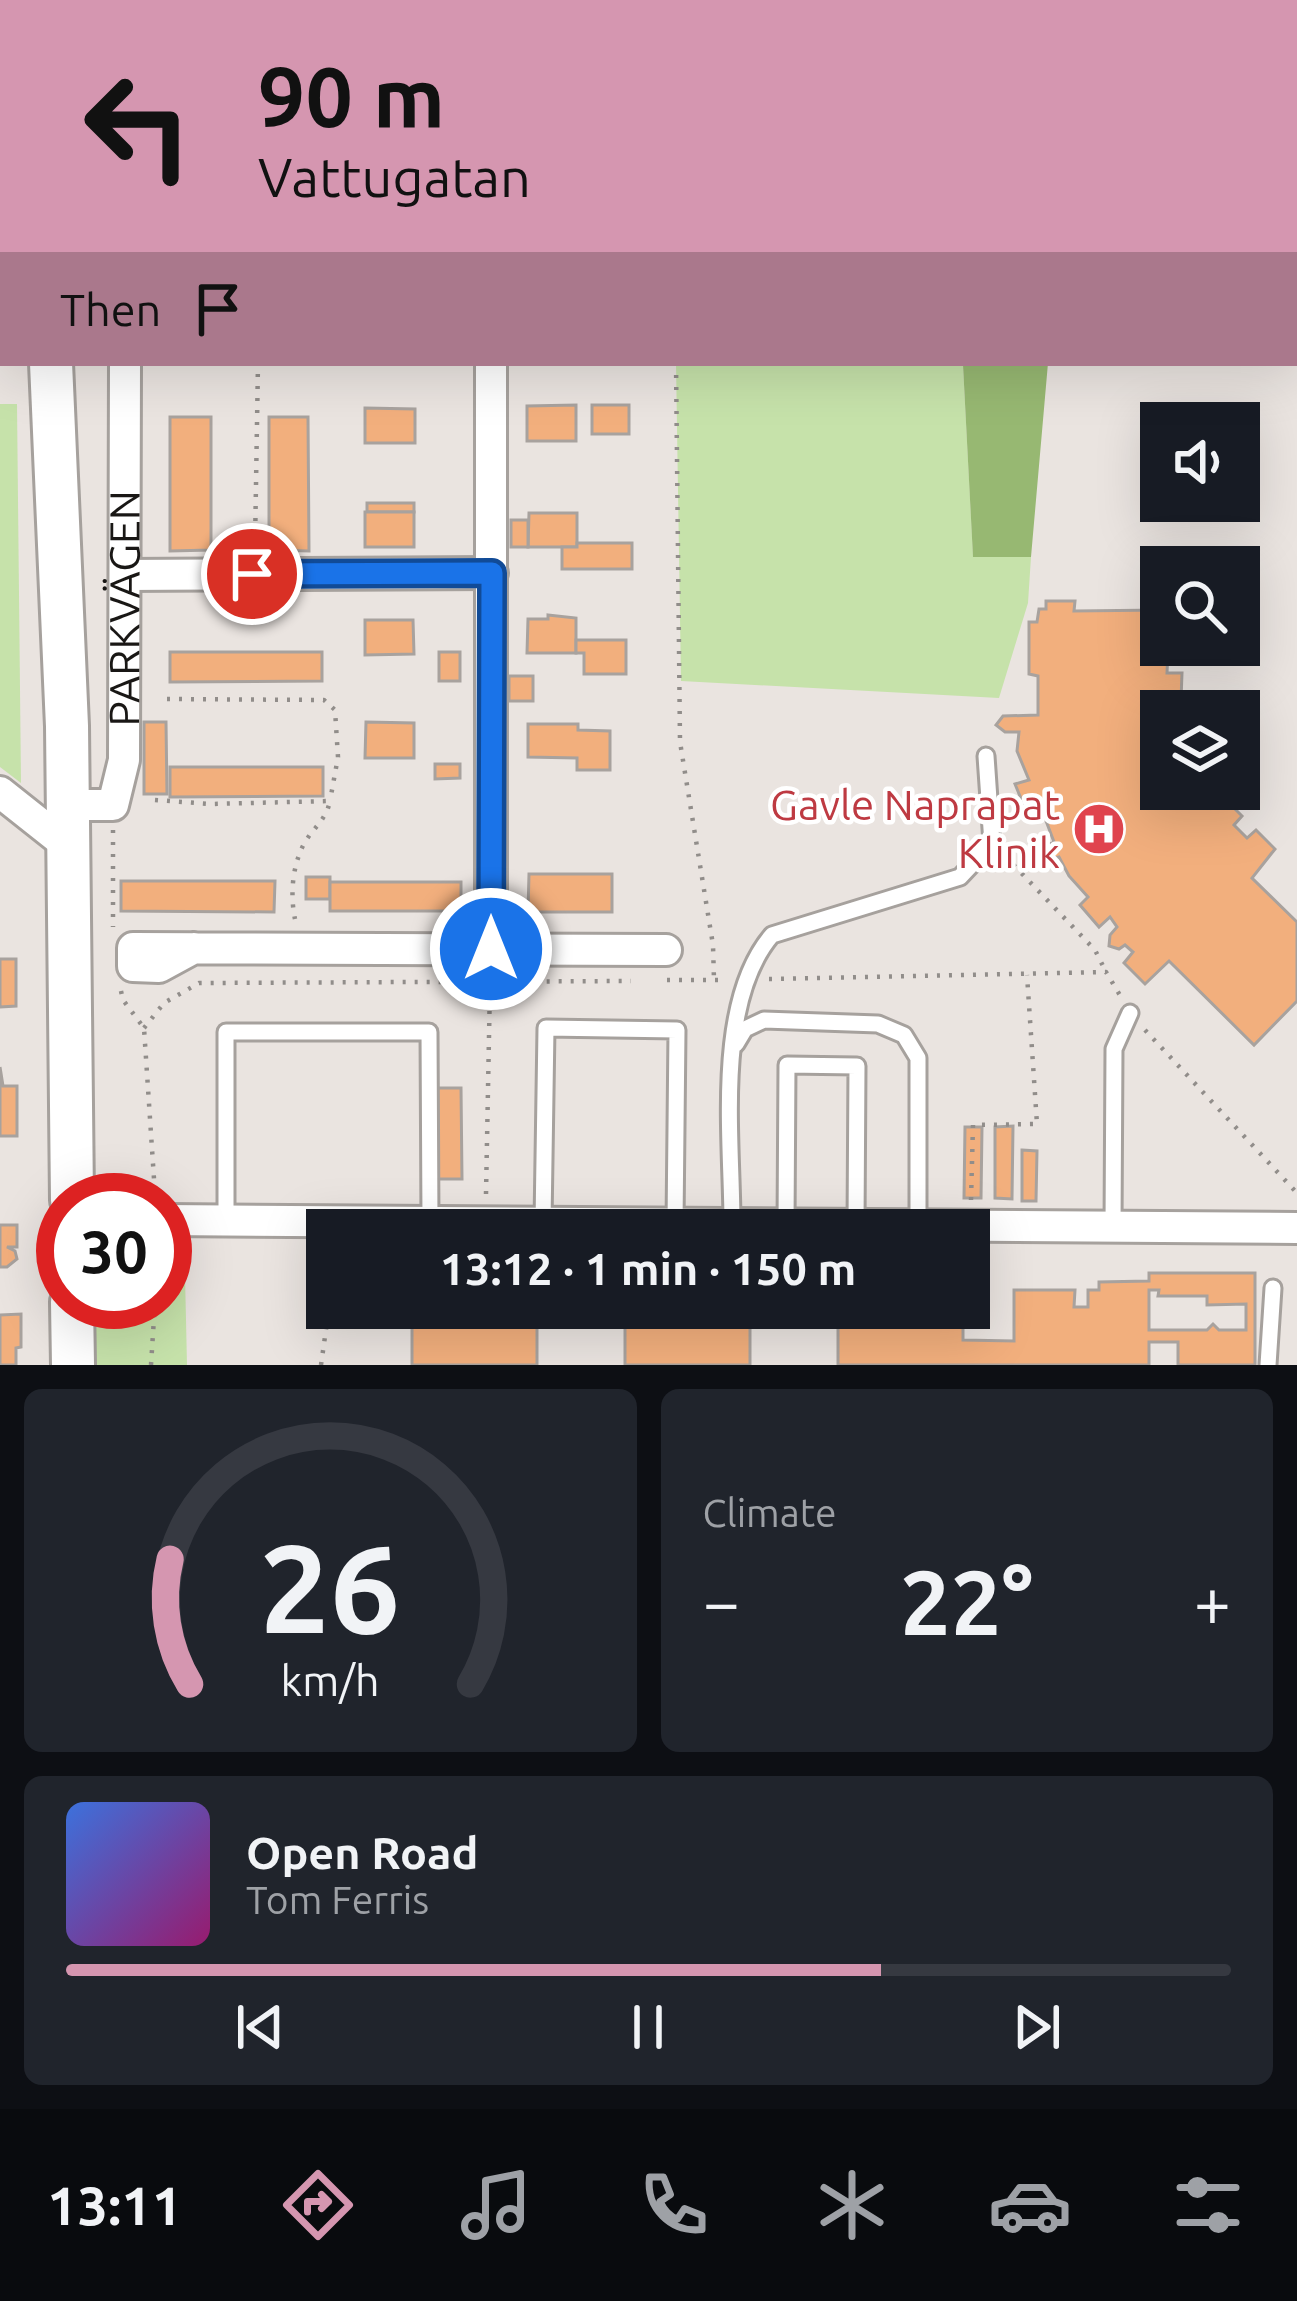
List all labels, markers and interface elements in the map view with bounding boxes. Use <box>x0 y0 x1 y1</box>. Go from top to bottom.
icon: left <box>60 48 216 204</box>
text: 90 m <box>258 49 445 143</box>
text: Vattugatan <box>258 147 531 207</box>
icon: arrive <box>185 276 251 342</box>
text: Then <box>60 284 161 335</box>
map controls <box>1140 402 1260 810</box>
button: sound <box>1140 402 1260 522</box>
street label: PARKVÄGEN <box>100 490 148 726</box>
pin <box>201 523 303 625</box>
icon: arrive <box>219 541 285 607</box>
button: search <box>1140 546 1260 666</box>
button: layers <box>1140 690 1260 810</box>
place label: Gavle Naprapat Klinik <box>770 781 1060 876</box>
hospital icon: Gavle Naprapat Klinik <box>1071 801 1127 857</box>
position arrow <box>428 886 554 1012</box>
speed limit sign: 30 <box>36 1173 192 1329</box>
text: 13:12 · 1 min · 150 m <box>440 1243 856 1294</box>
text: Climate <box>703 1491 837 1534</box>
text: 26 <box>260 1517 401 1657</box>
text: 22° <box>900 1551 1033 1652</box>
text: − <box>703 1564 740 1638</box>
text: + <box>1194 1564 1231 1638</box>
text: km/h <box>281 1655 380 1703</box>
text: Open Road <box>246 1827 478 1878</box>
text: Tom Ferris <box>246 1878 429 1921</box>
icon: previous <box>227 1994 293 2060</box>
icon: pause <box>615 1994 681 2060</box>
icon: next <box>1004 1994 1070 2060</box>
icon: directions <box>276 2163 360 2247</box>
icon: music <box>454 2163 538 2247</box>
icon: phone <box>632 2163 716 2247</box>
icon: climate <box>810 2163 894 2247</box>
icon: car <box>988 2163 1072 2247</box>
icon: filters <box>1166 2163 1250 2247</box>
text: 13:11 <box>47 2175 182 2235</box>

